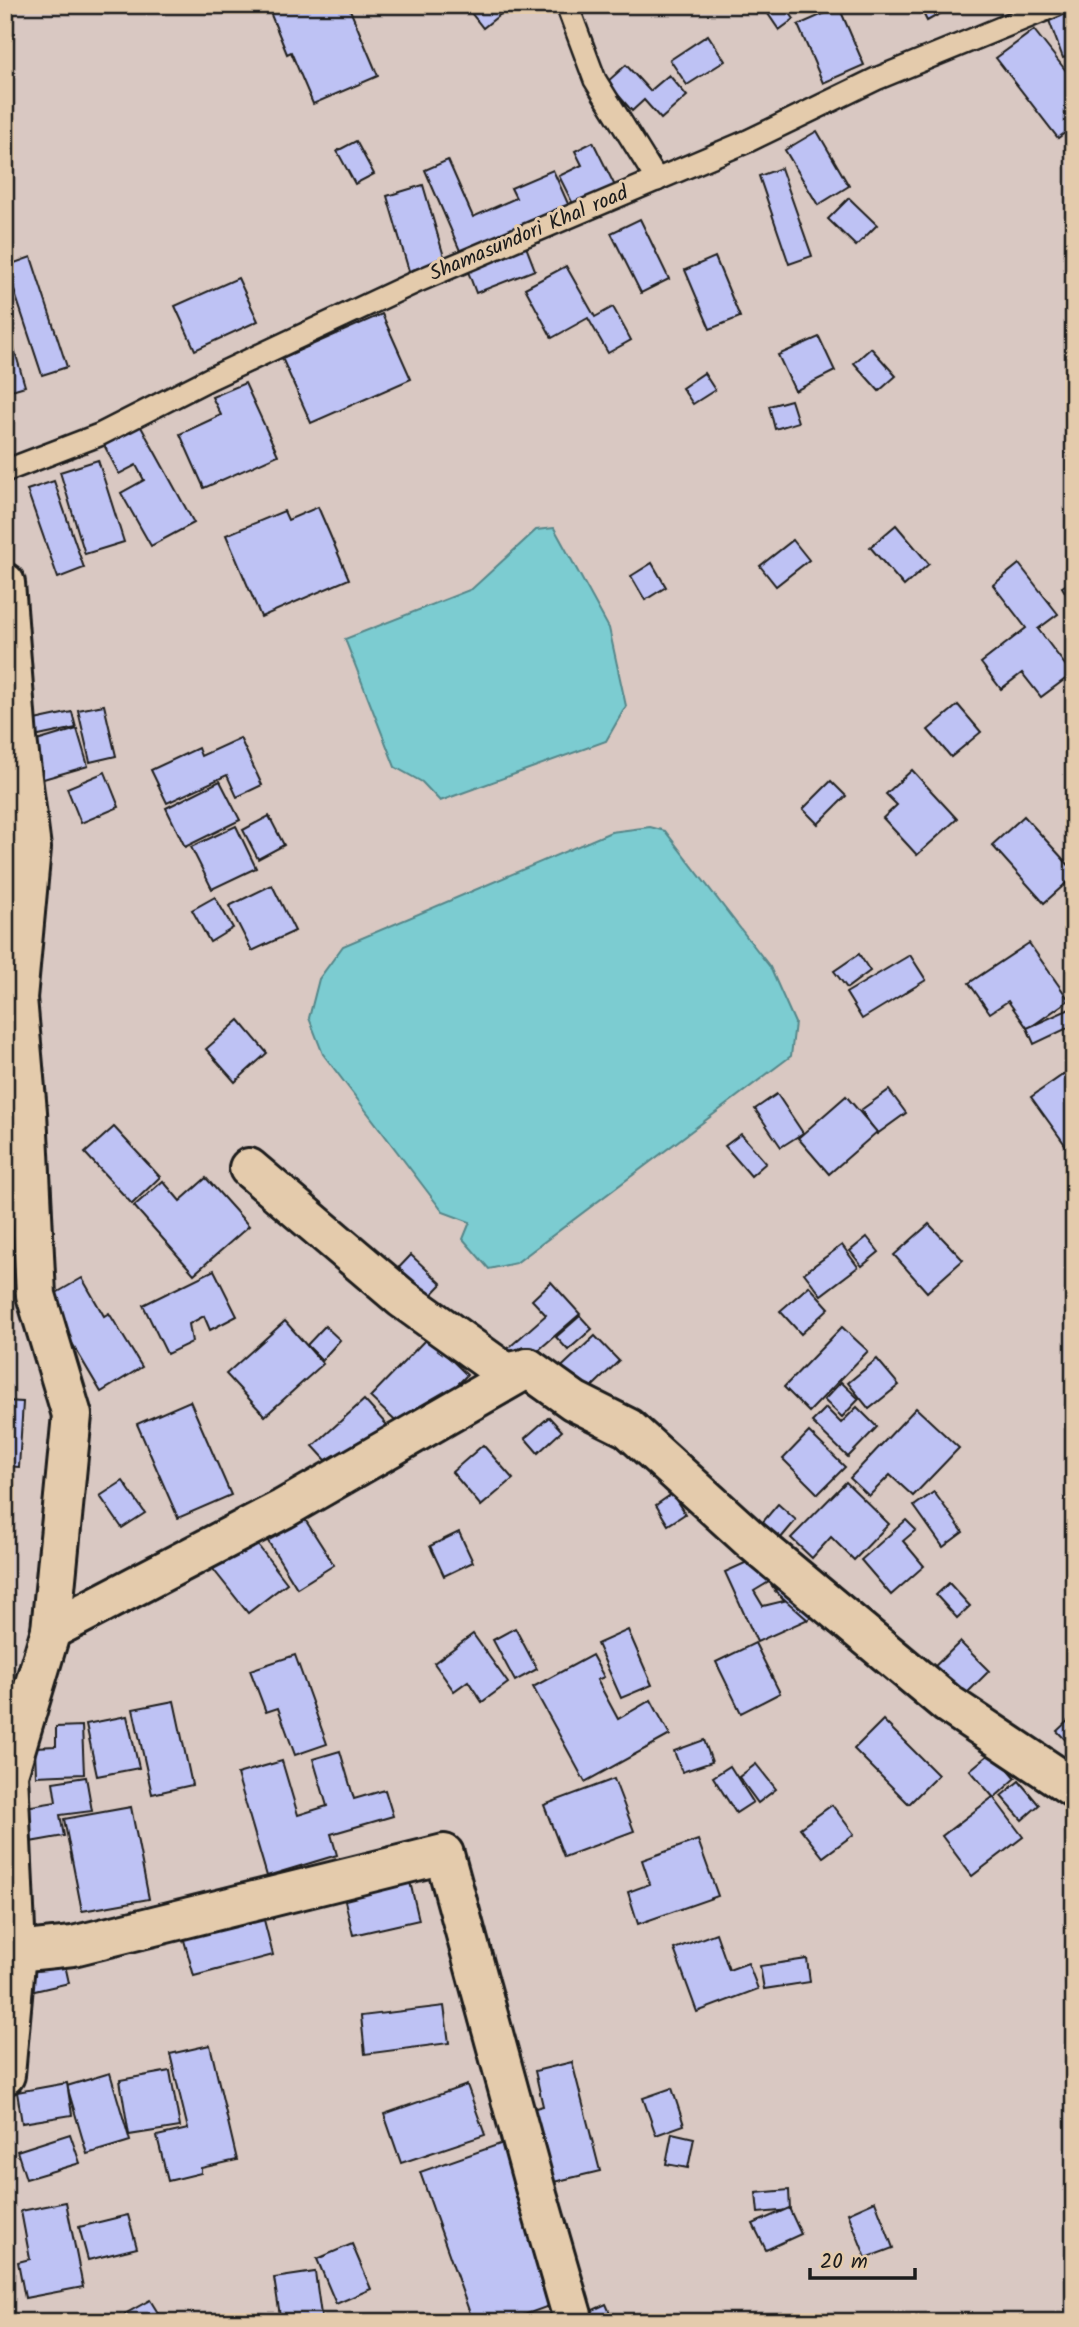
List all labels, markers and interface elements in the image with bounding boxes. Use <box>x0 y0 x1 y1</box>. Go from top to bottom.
street label: Shamasundori Khal road <box>424 177 634 291</box>
scale bar <box>810 2236 914 2280</box>
text: 20 m <box>820 2246 868 2279</box>

